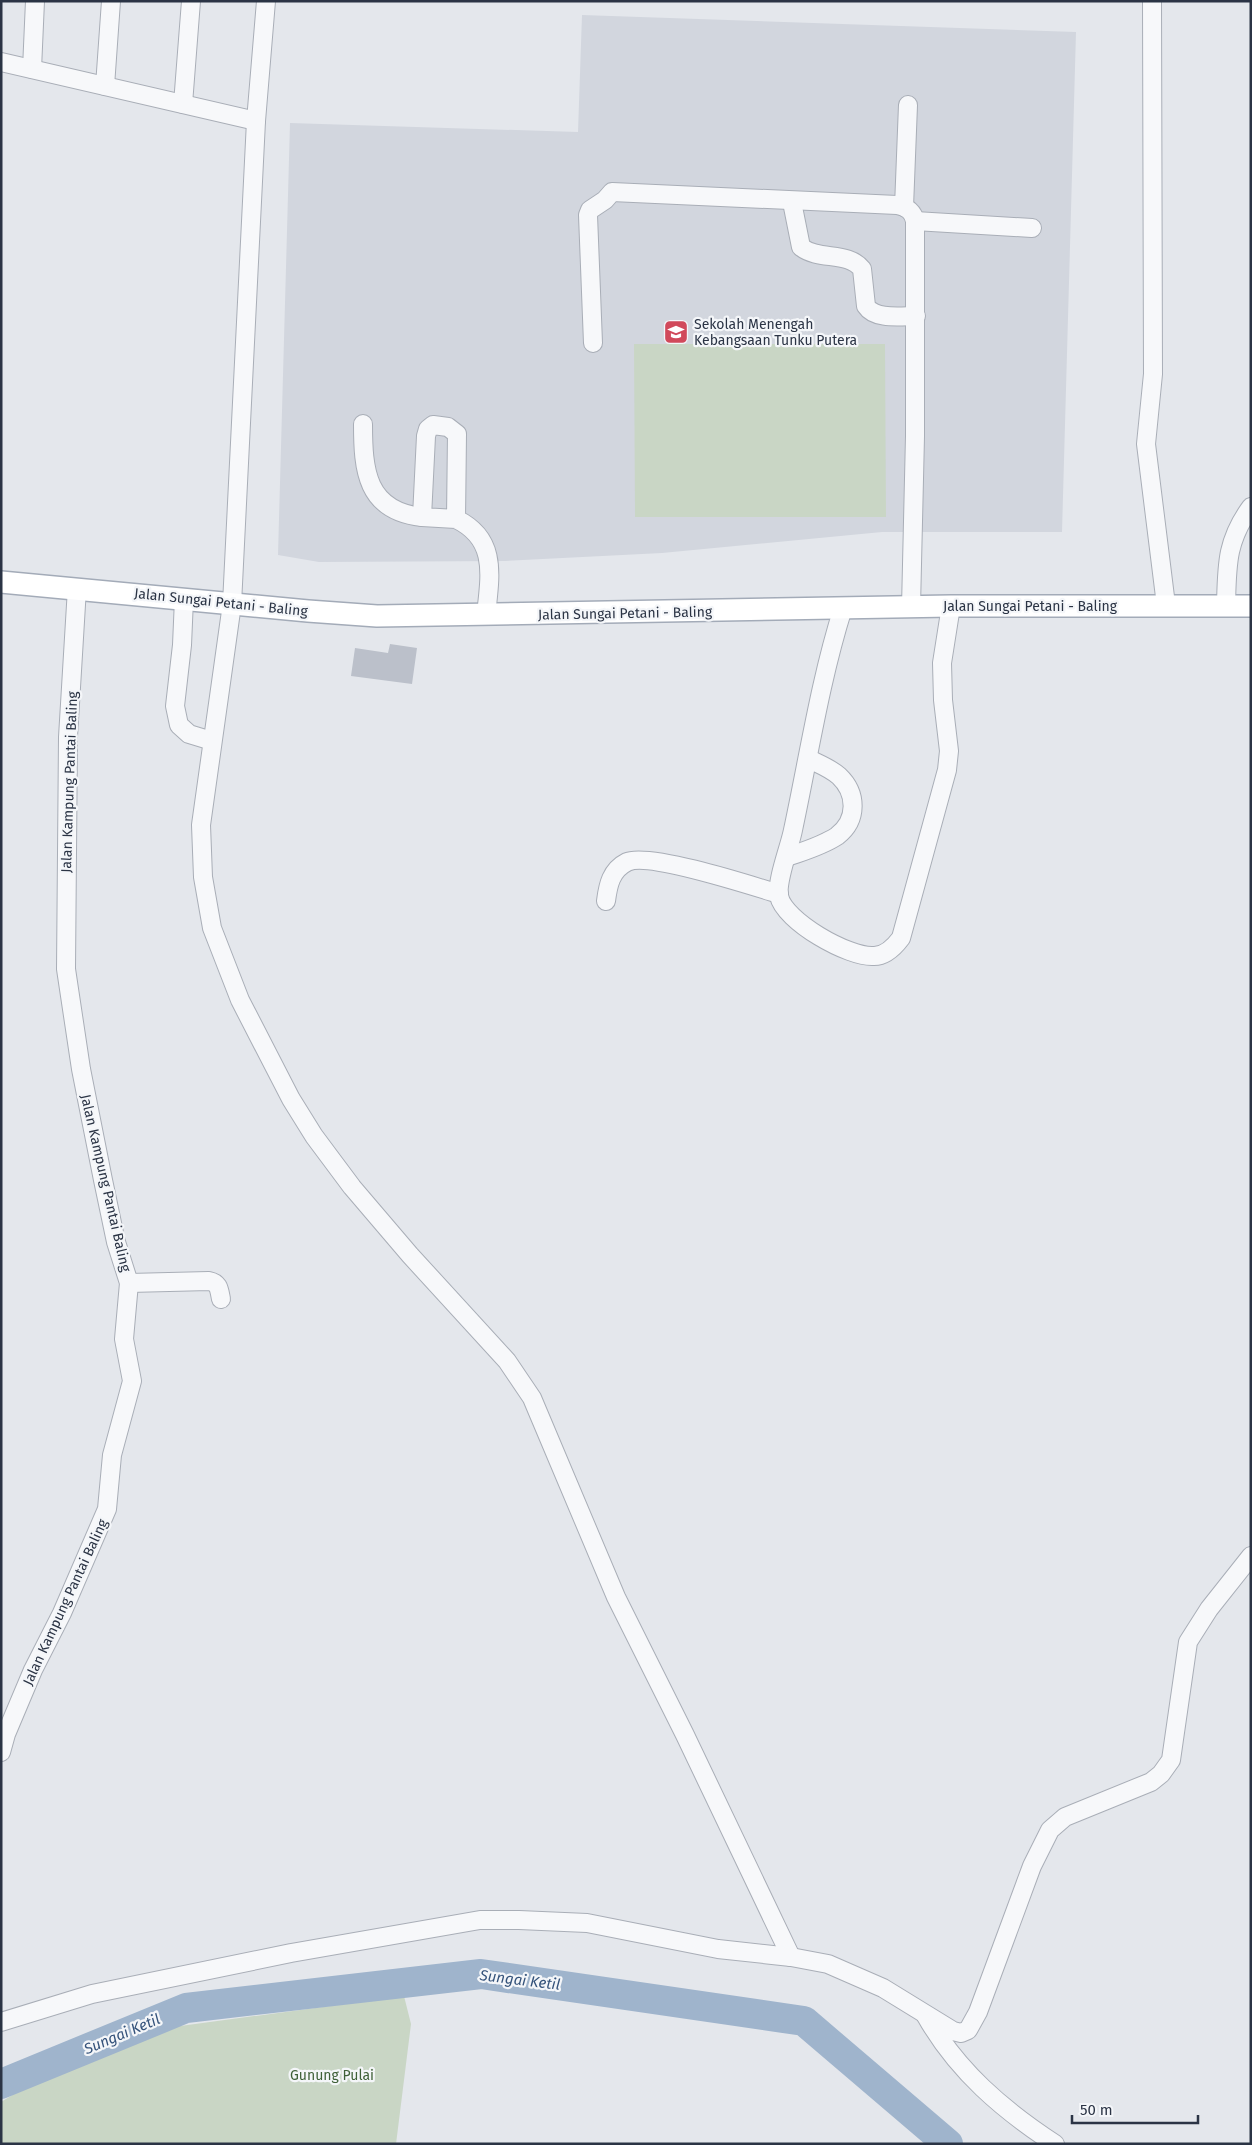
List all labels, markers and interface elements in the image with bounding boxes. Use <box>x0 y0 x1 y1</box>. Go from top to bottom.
place label: Sekolah Menengah Kebangsaan Tunku Putera <box>694 316 857 349</box>
school or university icon: Sekolah Menengah Kebangsaan Tunku Putera <box>663 319 689 345</box>
street label: Jalan Sungai Petani - Baling <box>133 585 309 620</box>
street label: Jalan Sungai Petani - Baling <box>943 598 1118 615</box>
street label: Jalan Sungai Petani - Baling <box>538 603 713 624</box>
street label: Jalan Kampung Pantai Baling <box>58 690 81 873</box>
street label: Jalan Kampung Pantai Baling <box>77 1093 134 1274</box>
street label: Jalan Kampung Pantai Baling <box>19 1516 112 1688</box>
water label: Sungai Ketil <box>478 1966 561 1994</box>
water label: Sungai Ketil <box>80 2010 163 2058</box>
park label: Gunung Pulai <box>290 2067 374 2084</box>
scale bar <box>1072 2092 1198 2124</box>
text: 50 m <box>1080 2101 1113 2119</box>

